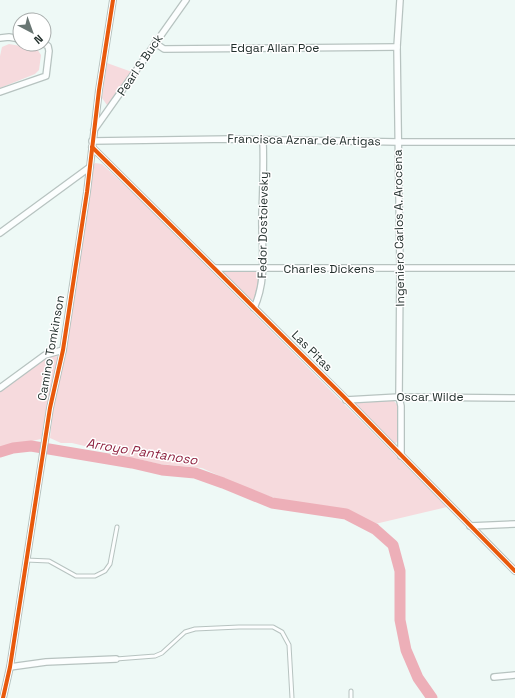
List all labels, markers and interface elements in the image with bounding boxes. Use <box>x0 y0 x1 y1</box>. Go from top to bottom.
north arrow <box>12 12 52 52</box>
street label: Pearl S Buck <box>114 31 167 99</box>
text: N <box>31 32 46 47</box>
street label: Edgar Allan Poe <box>231 40 319 56</box>
street label: Francisca Aznar de Artigas <box>227 131 381 149</box>
street label: Ingeniero Carlos A. Arocena <box>390 149 408 307</box>
street label: Fedor Dostoievsky <box>254 171 272 279</box>
street label: Charles Dickens <box>284 261 374 277</box>
street label: Camino Tomkinson <box>34 294 68 402</box>
street label: Las Pitas <box>288 327 336 375</box>
street label: Oscar Wilde <box>396 389 464 405</box>
water label: Arroyo Pantanoso <box>85 434 200 469</box>

